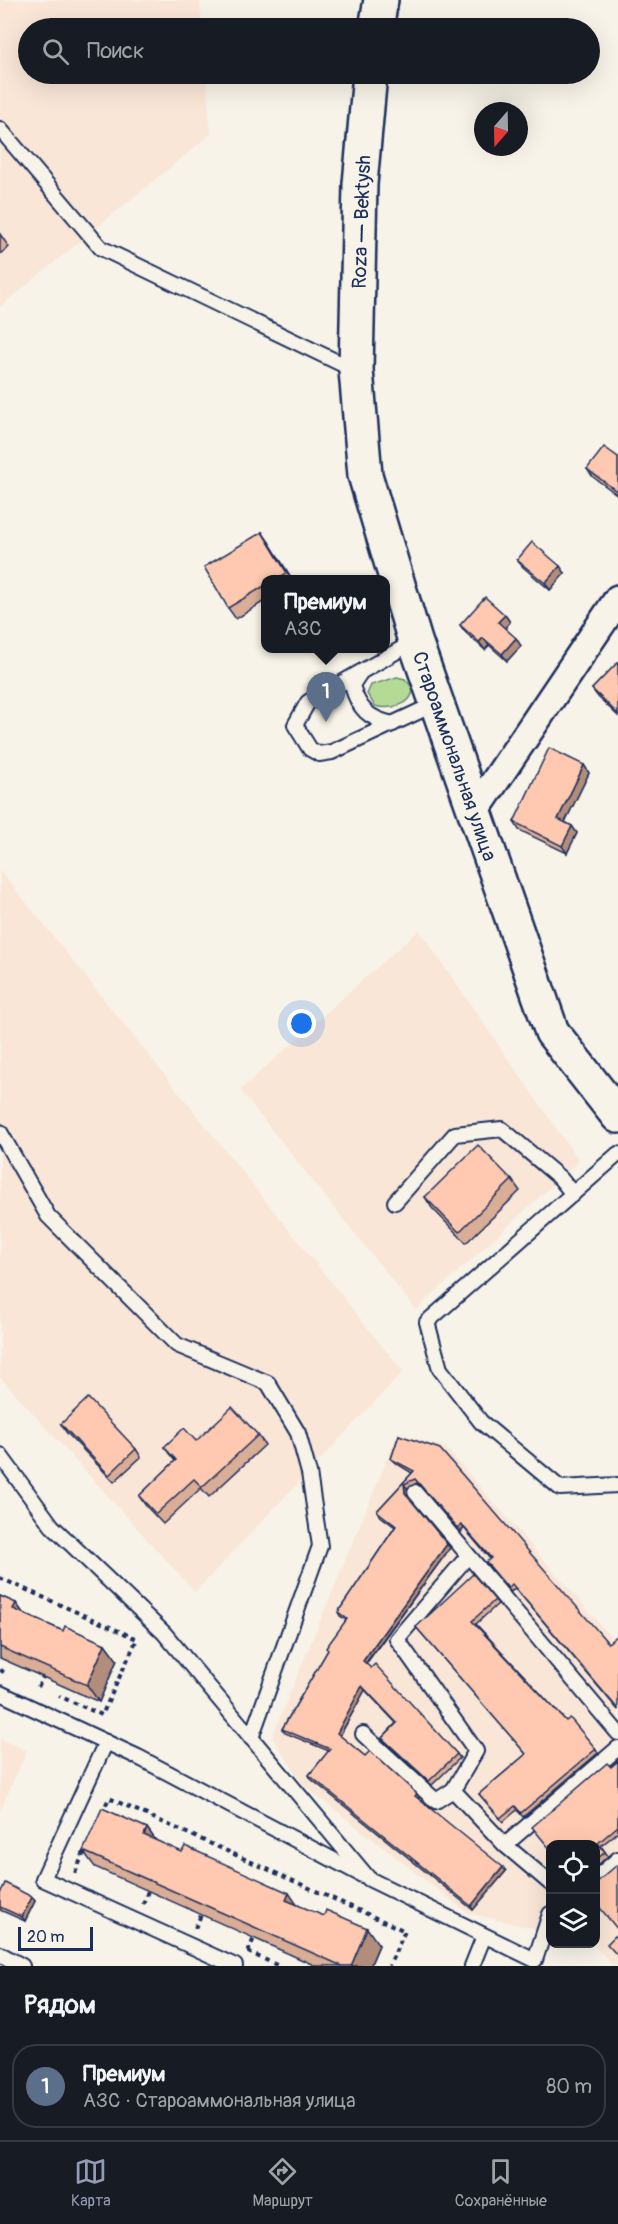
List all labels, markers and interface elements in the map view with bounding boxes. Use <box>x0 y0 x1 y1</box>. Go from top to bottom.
search box <box>18 18 600 84</box>
icon: search <box>39 35 72 68</box>
text: Поиск <box>87 37 144 65</box>
north arrow <box>474 102 528 156</box>
street label: Roza — Bektysh <box>347 155 376 289</box>
popup <box>261 575 390 653</box>
text: Премиум <box>284 588 367 616</box>
text: АЗС <box>284 616 322 641</box>
street label: Староаммональная улица <box>407 648 502 864</box>
pin: 1 <box>306 672 346 722</box>
your location <box>287 1009 316 1038</box>
map controls <box>546 1840 600 1948</box>
button: locate <box>546 1840 600 1894</box>
button: layers <box>546 1894 600 1948</box>
scale bar <box>18 1924 93 1952</box>
text: 20 m <box>27 1927 65 1947</box>
text: Рядом <box>24 1989 96 2021</box>
text: Премиум <box>83 2060 166 2088</box>
text: 1 <box>42 2074 49 2099</box>
text: 80 m <box>546 2074 592 2099</box>
text: АЗС · Староаммональная улица <box>83 2088 356 2113</box>
tab: Карта <box>71 2155 111 2211</box>
tab: Маршрут <box>253 2155 313 2211</box>
tab: Сохранённые <box>455 2155 547 2211</box>

